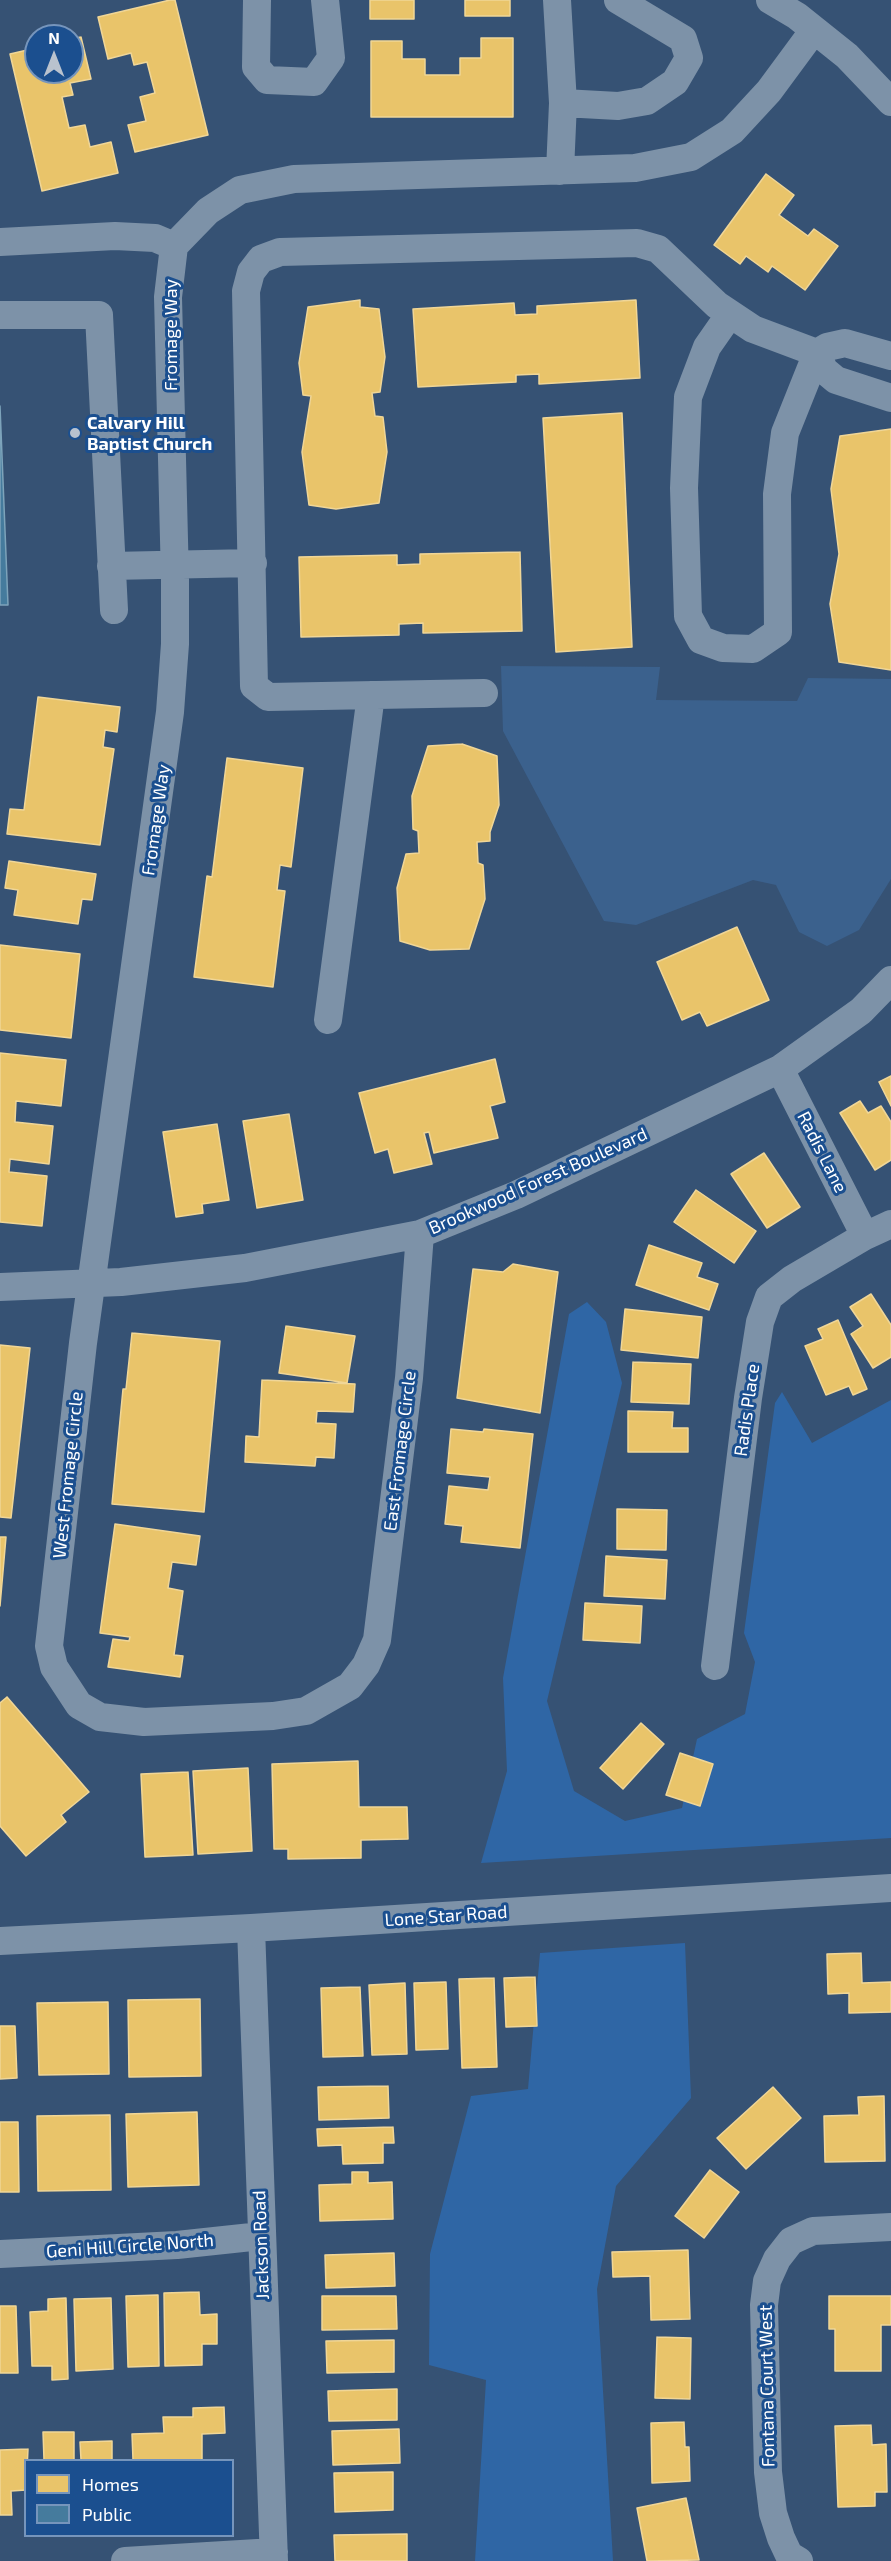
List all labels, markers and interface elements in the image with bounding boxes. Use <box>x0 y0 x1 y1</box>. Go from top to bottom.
north arrow <box>24 24 84 84</box>
text: N <box>48 28 60 47</box>
street label: Fromage Way <box>160 279 182 391</box>
place label: Calvary Hill Baptist Church <box>87 412 212 454</box>
marker: Calvary Hill Baptist Church <box>68 426 82 440</box>
street label: Fromage Way <box>138 763 174 877</box>
street label: Radis Lane <box>792 1108 852 1196</box>
street label: Brookwood Forest Boulevard <box>425 1123 651 1239</box>
street label: Radis Place <box>730 1362 764 1458</box>
street label: East Fromage Circle <box>379 1370 421 1532</box>
street label: West Fromage Circle <box>48 1390 88 1560</box>
street label: Lone Star Road <box>384 1901 508 1931</box>
street label: Jackson Road <box>248 2190 274 2300</box>
street label: Geni Hill Circle North <box>45 2229 215 2263</box>
street label: Fontana Court West <box>755 2305 779 2467</box>
legend <box>24 2459 234 2537</box>
text: Homes <box>82 2473 139 2495</box>
text: Public <box>82 2503 132 2525</box>

